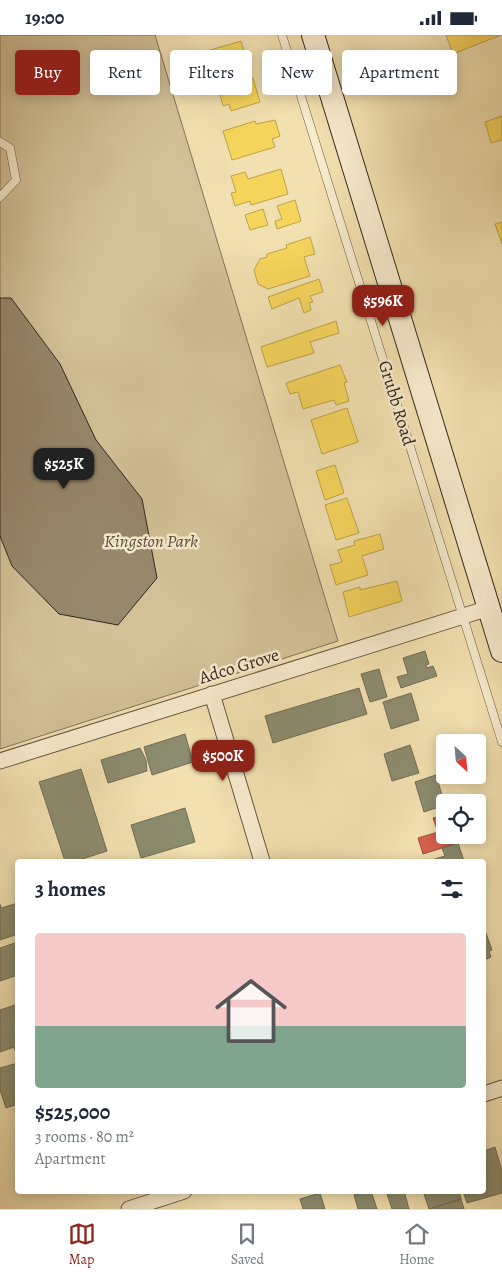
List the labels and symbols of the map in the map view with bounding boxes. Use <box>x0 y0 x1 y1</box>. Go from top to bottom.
pin: $596K <box>348 285 418 327</box>
street label: Grubb Road <box>373 358 421 449</box>
pin: $525K <box>29 447 99 490</box>
park label: Kingston Park <box>104 529 198 553</box>
street label: Adco Grove <box>195 642 282 690</box>
north arrow <box>436 734 486 784</box>
pin: $500K <box>188 739 258 782</box>

